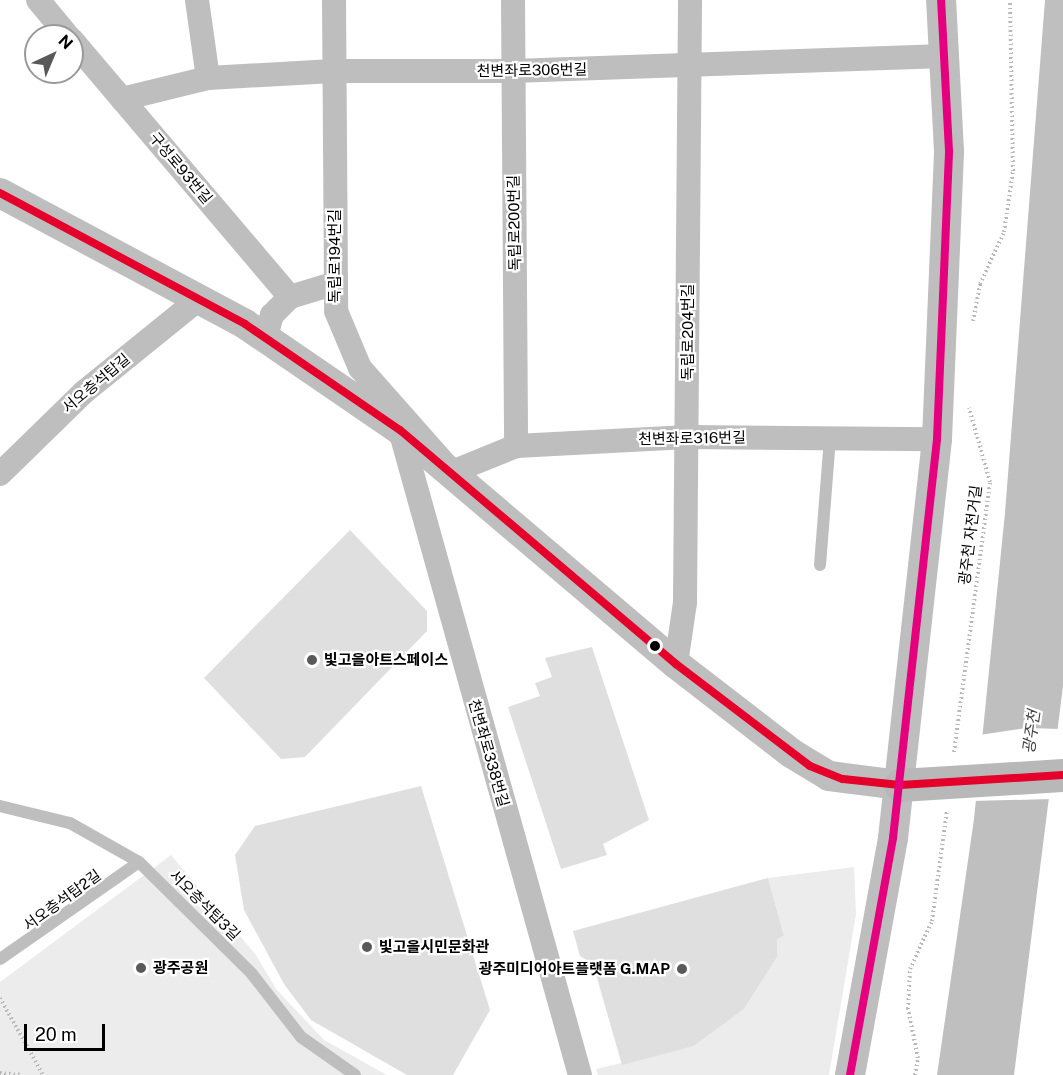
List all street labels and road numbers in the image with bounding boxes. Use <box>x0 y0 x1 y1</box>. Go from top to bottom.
street label: 천변좌로306번길 <box>477 60 587 80</box>
street label: 구성로93번길 <box>146 129 216 207</box>
street label: 독립로200번길 <box>504 175 524 271</box>
street label: 독립로194번길 <box>326 209 344 303</box>
street label: 독립로204번길 <box>679 284 697 380</box>
street label: 서오층석탑길 <box>59 349 133 417</box>
street label: 천변좌로316번길 <box>638 428 746 448</box>
street label: 광주천 자전거길 <box>955 484 985 586</box>
street label: 천변좌로338번길 <box>465 697 513 809</box>
street label: 서오층석탑2길 <box>20 866 104 934</box>
street label: 서오층석탑3길 <box>166 866 244 944</box>

